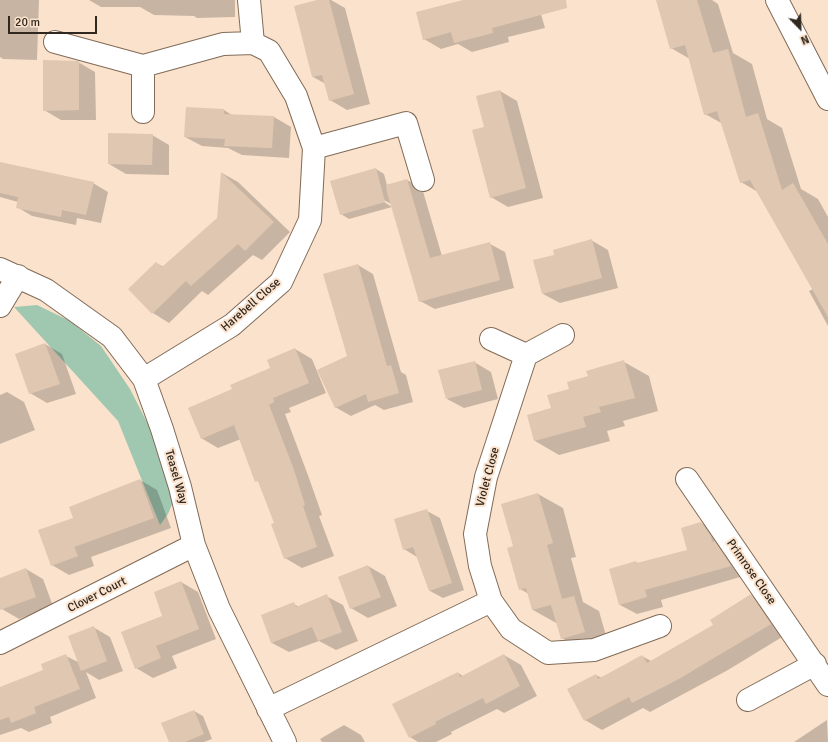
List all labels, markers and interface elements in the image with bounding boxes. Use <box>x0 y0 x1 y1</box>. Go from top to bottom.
scale bar <box>10 8 99 34</box>
north arrow <box>780 8 820 48</box>
text: 20 m <box>15 15 40 30</box>
text: N <box>799 32 811 47</box>
street label: Harebell Close <box>218 275 284 335</box>
street label: Violet Close <box>473 446 503 508</box>
street label: Teasel Way <box>161 448 191 506</box>
street label: Primrose Close <box>723 537 779 607</box>
street label: Clover Court <box>65 574 129 616</box>

